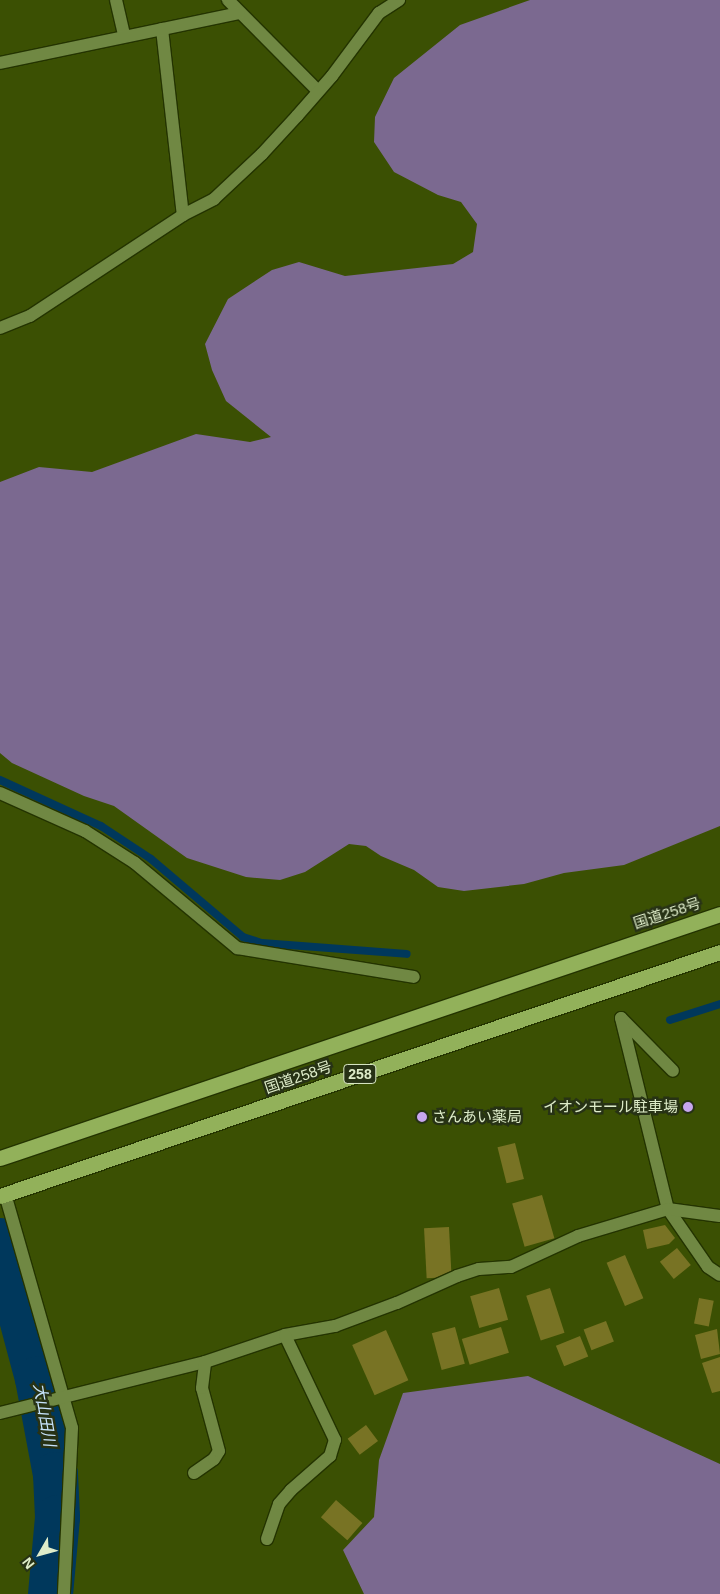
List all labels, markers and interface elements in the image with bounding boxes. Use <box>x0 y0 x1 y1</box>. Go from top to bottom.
street label: 国道258号 <box>631 894 703 932</box>
street label: 国道258号 <box>262 1057 334 1097</box>
road number: 258 <box>342 1062 378 1086</box>
place label: イオンモール駐車場 <box>543 1098 678 1116</box>
marker: イオンモール駐車場 <box>682 1101 694 1113</box>
place label: さんあい薬局 <box>432 1108 522 1126</box>
marker: さんあい薬局 <box>416 1111 428 1123</box>
water label: 大山田川 <box>29 1382 59 1448</box>
north arrow <box>15 1529 65 1579</box>
text: N <box>19 1554 38 1572</box>

